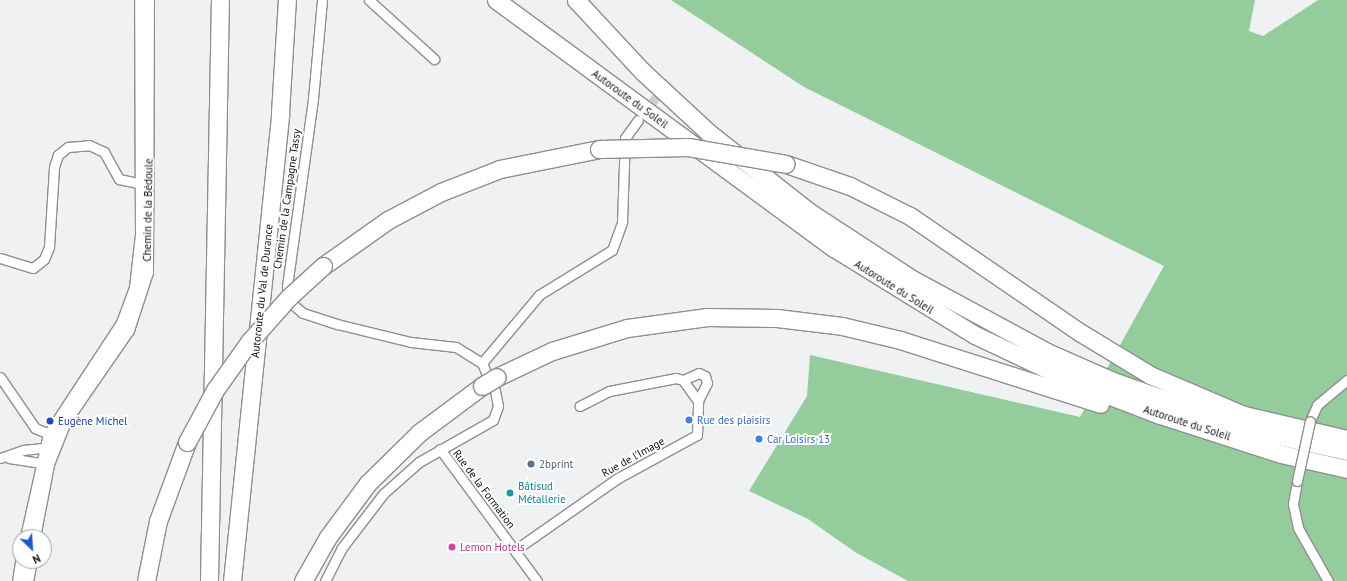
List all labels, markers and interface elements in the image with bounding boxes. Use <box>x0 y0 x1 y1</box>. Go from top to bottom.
street label: Autoroute du Soleil <box>589 67 671 131</box>
street label: Chemin de la Campagne Tassy <box>271 128 303 270</box>
street label: Chemin de la Bédoule <box>140 158 156 262</box>
street label: Autoroute du Val de Durance <box>248 223 276 359</box>
street label: Autoroute du Soleil <box>852 257 936 317</box>
street label: Autoroute du Soleil <box>1142 403 1232 443</box>
place label: Rue des plaisirs <box>697 413 770 427</box>
place label: Eugène Michel <box>58 414 127 428</box>
marker: Rue des plaisirs <box>684 415 694 425</box>
marker: Eugène Michel <box>45 416 55 426</box>
place label: Car Loisirs 13 <box>767 432 830 446</box>
street label: Rue de l’Image <box>599 434 667 480</box>
marker: Car Loisirs 13 <box>754 434 764 444</box>
street label: Rue de la Formation <box>450 447 518 531</box>
place label: 2bprint <box>539 457 573 471</box>
marker: 2bprint <box>526 459 536 469</box>
place label: Bâtisud Métallerie <box>518 480 566 506</box>
marker: Bâtisud Métallerie <box>505 488 515 498</box>
north arrow <box>12 529 52 569</box>
place label: Lemon Hotels <box>460 540 525 554</box>
marker: Lemon Hotels <box>447 542 457 552</box>
text: N <box>30 551 43 567</box>

